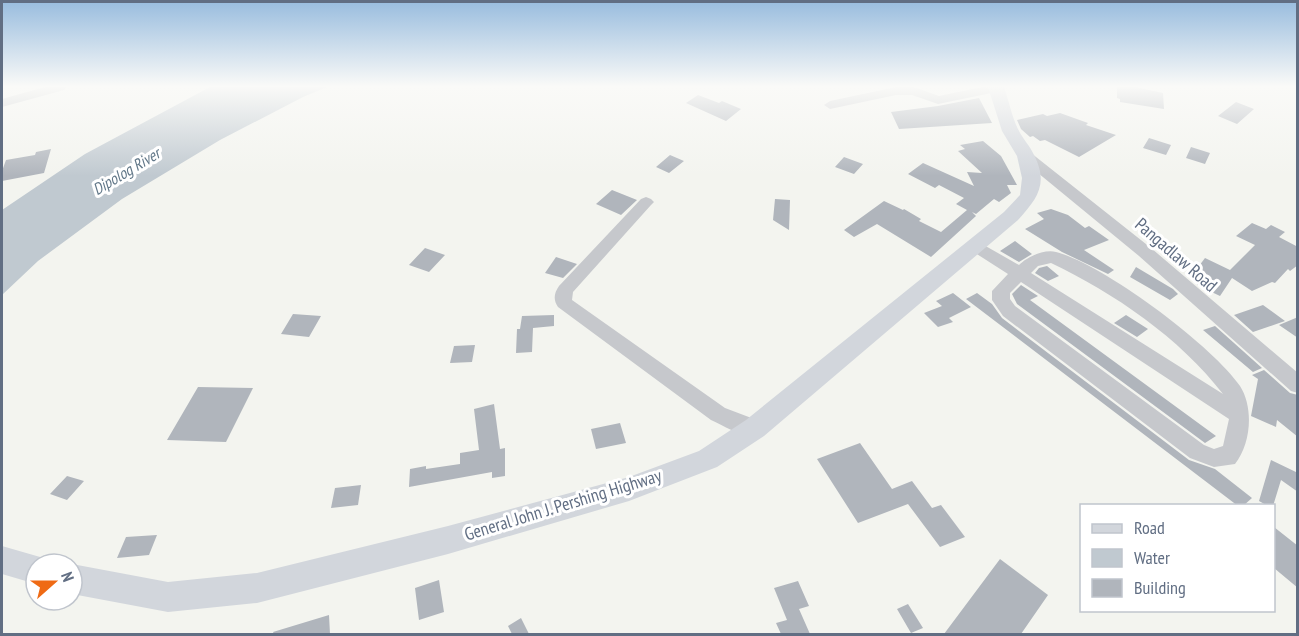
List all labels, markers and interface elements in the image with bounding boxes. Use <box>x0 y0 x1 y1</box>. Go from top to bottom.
water label: Dipolog River <box>89 142 166 199</box>
street label: Pangadlaw Road <box>1130 213 1222 297</box>
street label: General John J. Pershing Highway <box>462 464 664 545</box>
legend <box>1080 504 1275 612</box>
text: Road <box>1134 516 1165 539</box>
text: Water <box>1134 546 1170 569</box>
north arrow <box>24 552 84 612</box>
text: N <box>57 569 79 584</box>
text: Building <box>1134 576 1186 599</box>

